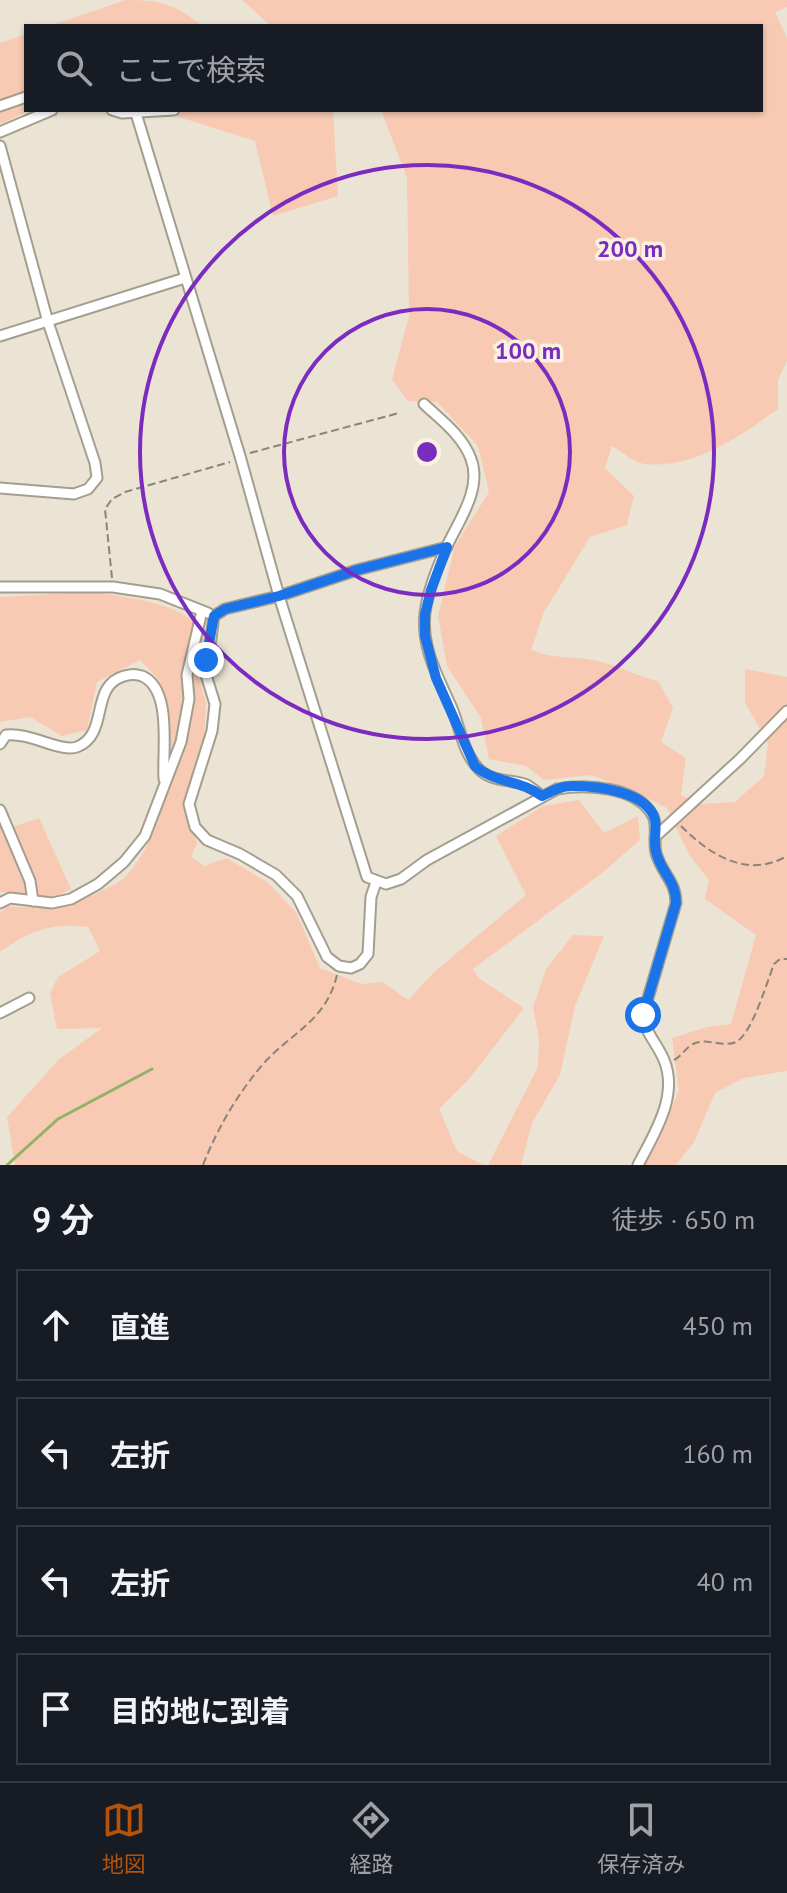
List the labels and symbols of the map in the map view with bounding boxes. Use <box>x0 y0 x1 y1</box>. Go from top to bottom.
text: 200 m <box>597 233 663 264</box>
text: 100 m <box>495 335 561 366</box>
centre of rings <box>413 438 441 466</box>
route end <box>188 642 224 678</box>
route start <box>625 997 661 1033</box>

